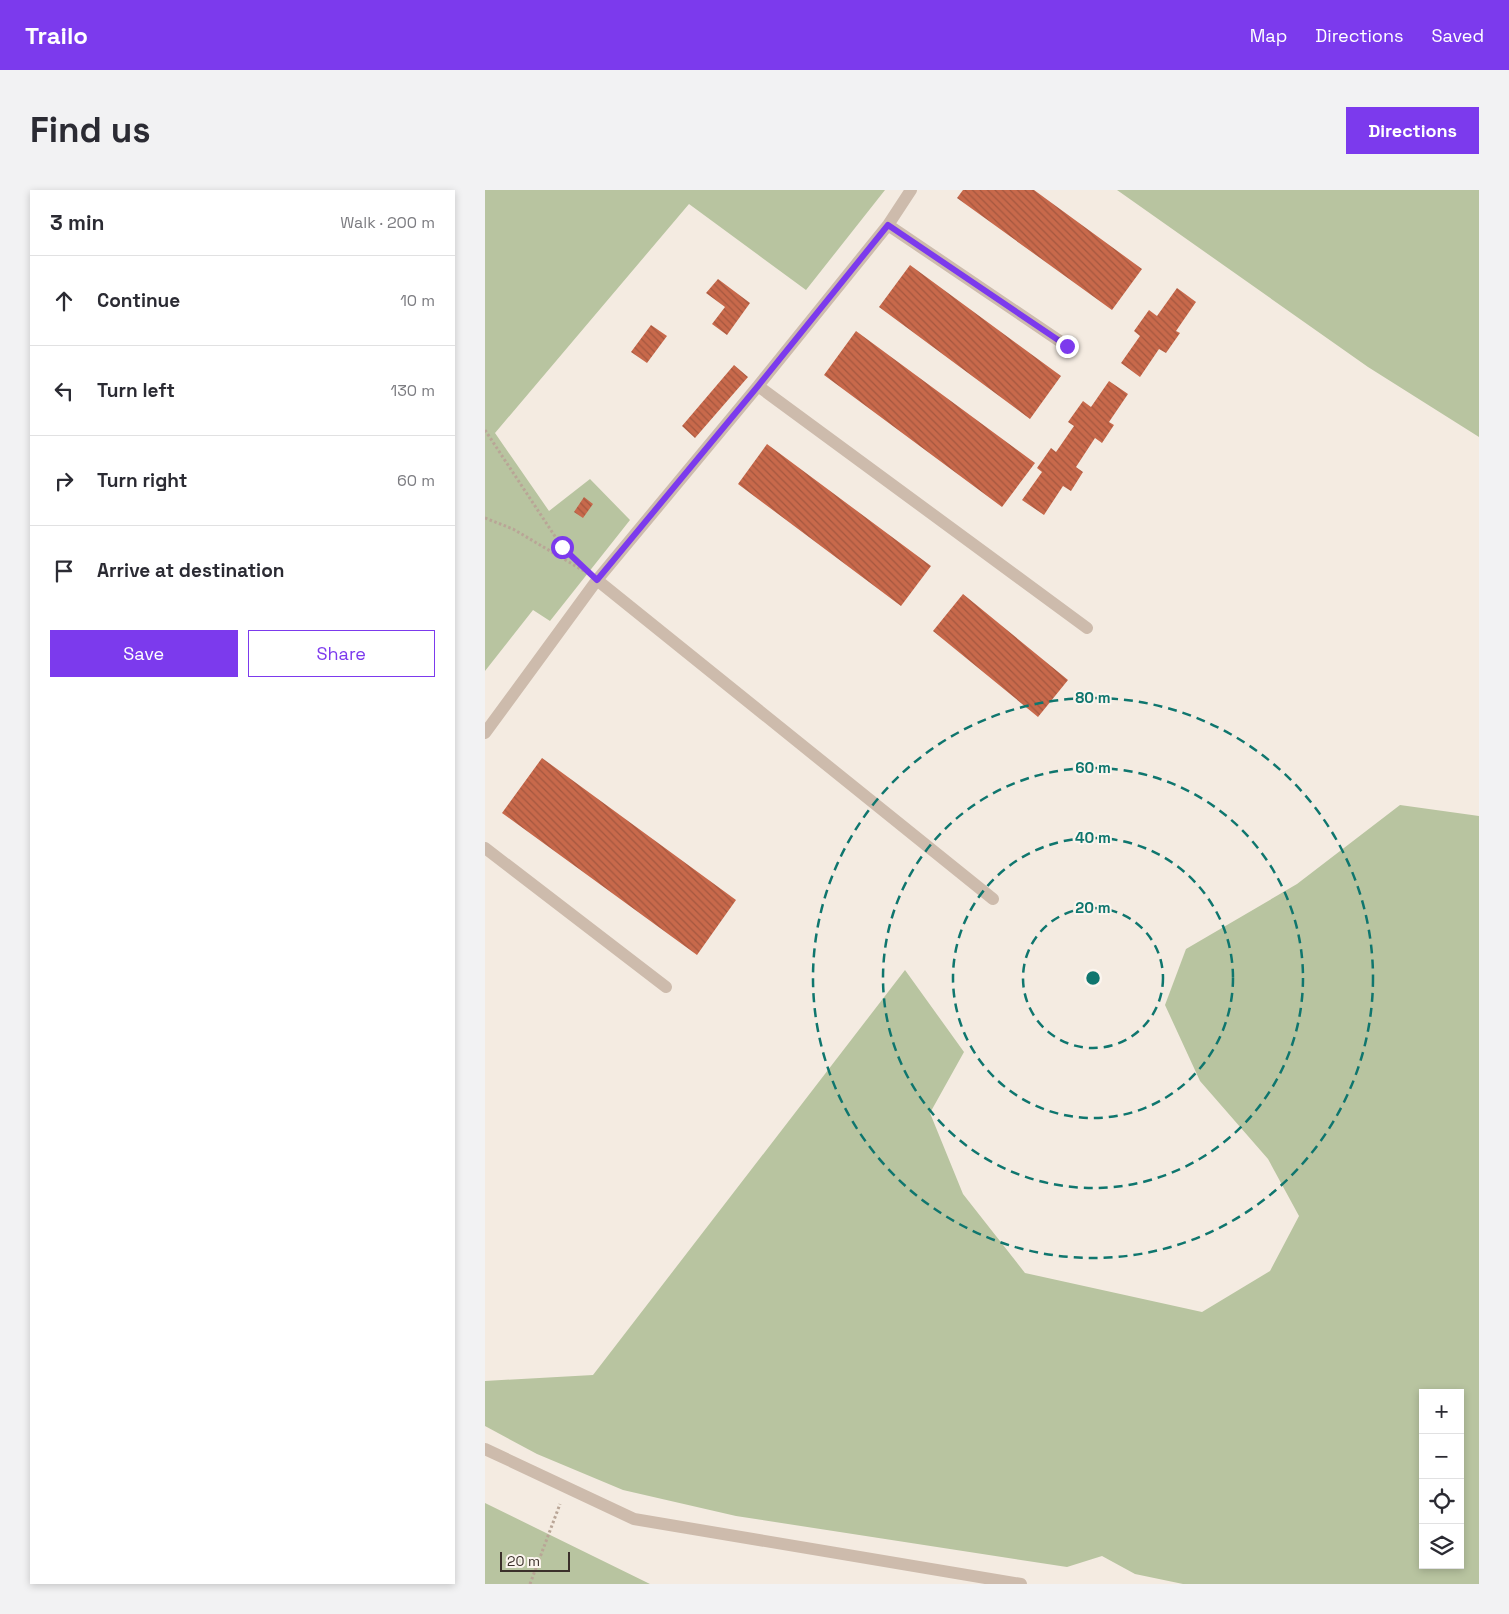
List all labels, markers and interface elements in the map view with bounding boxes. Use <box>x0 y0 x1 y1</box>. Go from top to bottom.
text: Trailo <box>25 20 88 51</box>
text: Map <box>1250 24 1287 47</box>
text: Directions <box>1315 24 1404 47</box>
text: Saved <box>1432 24 1484 47</box>
button: Directions <box>1346 107 1479 154</box>
text: Find us <box>30 108 151 152</box>
text: 3 min <box>50 209 105 236</box>
text: Walk · 200 m <box>340 212 435 233</box>
icon: ahead <box>50 287 78 315</box>
text: Continue <box>97 288 180 313</box>
text: 10 m <box>400 290 435 311</box>
route end <box>1056 335 1079 358</box>
icon: left <box>50 377 78 405</box>
text: Turn left <box>97 378 175 403</box>
text: 130 m <box>391 380 435 401</box>
icon: right <box>50 467 78 495</box>
text: Turn right <box>97 468 187 493</box>
text: 60 m <box>397 470 435 491</box>
route start <box>551 536 574 559</box>
icon: arrive <box>50 557 78 585</box>
text: Arrive at destination <box>97 558 285 583</box>
button: Save <box>50 630 238 677</box>
button: Share <box>248 630 435 677</box>
text: 80 m <box>1075 688 1111 707</box>
text: 60 m <box>1075 758 1111 777</box>
text: 40 m <box>1075 828 1111 847</box>
text: 20 m <box>1075 898 1111 917</box>
centre of rings <box>1084 969 1102 987</box>
map controls <box>1419 1389 1464 1569</box>
button: + <box>1419 1389 1464 1434</box>
button: − <box>1419 1434 1464 1479</box>
button: locate <box>1419 1479 1464 1524</box>
button: layers <box>1419 1524 1464 1569</box>
scale bar <box>500 1549 570 1572</box>
text: 20 m <box>507 1552 540 1570</box>

